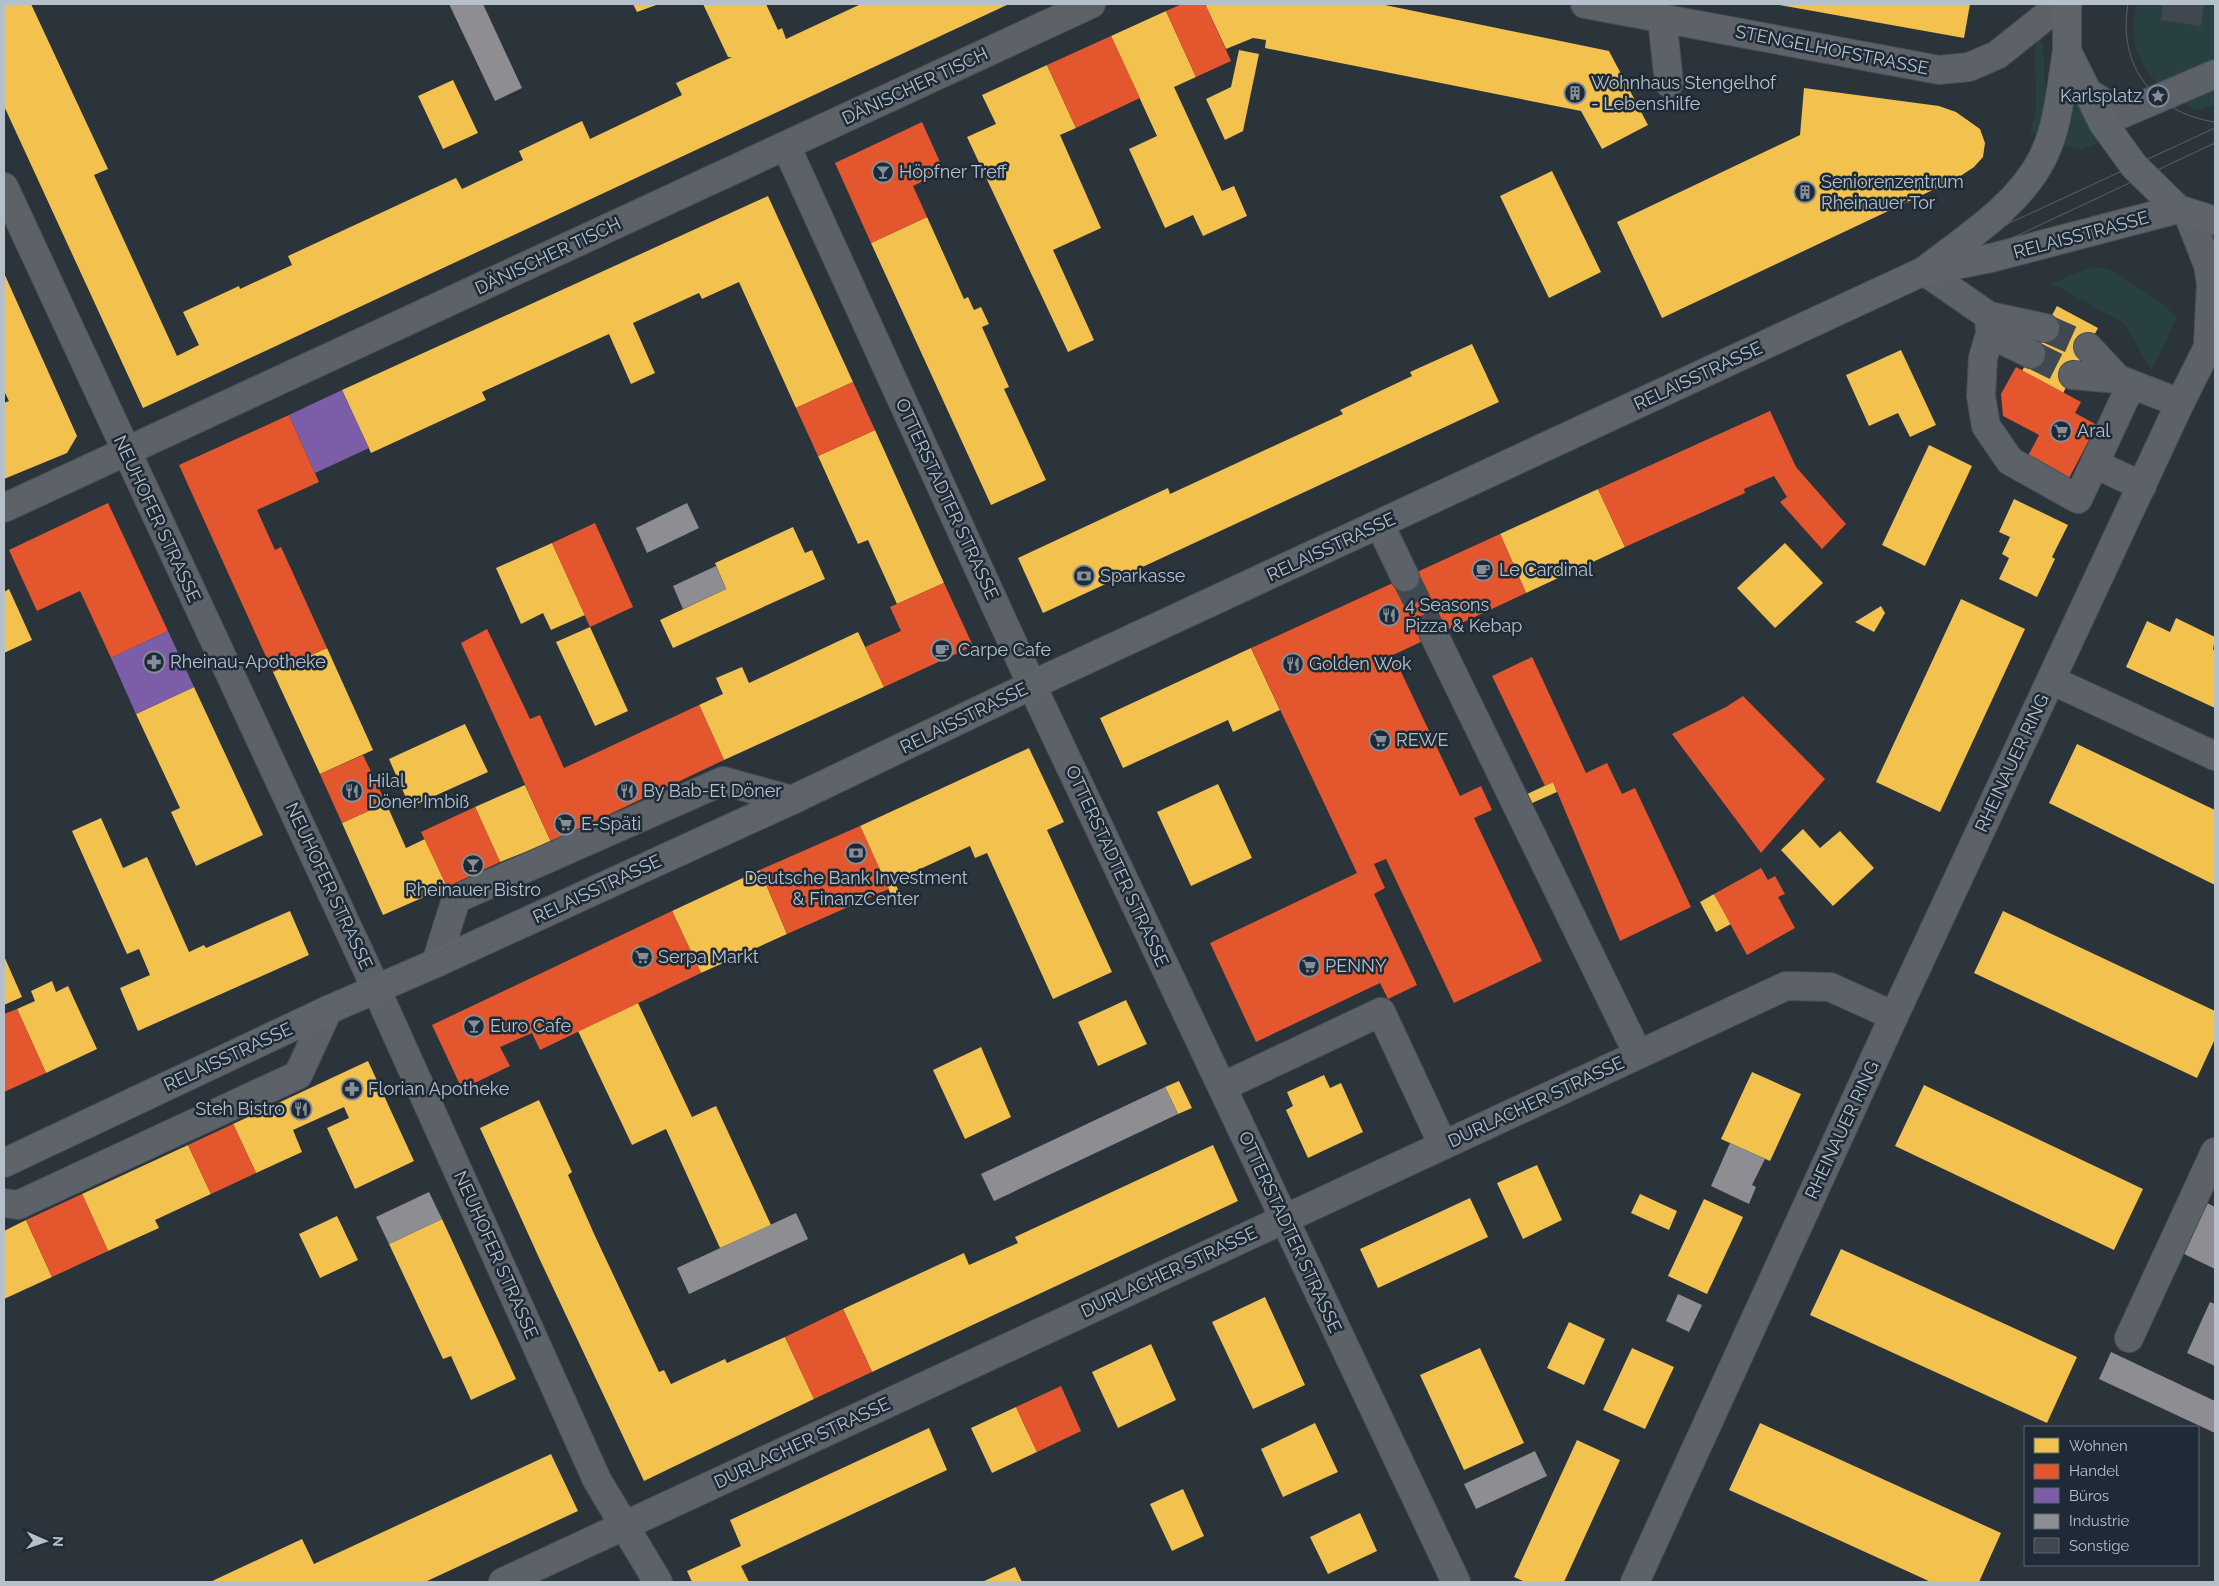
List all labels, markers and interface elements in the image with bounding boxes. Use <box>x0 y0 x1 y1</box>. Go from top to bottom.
street label: STENGELHOFSTRASSE <box>1734 20 1931 79</box>
street label: DÄNISCHER TISCH <box>839 43 991 129</box>
place label: Wohnhaus Stengelhof - Lebenshilfe <box>1591 72 1777 114</box>
building icon: Wohnhaus Stengelhof - Lebenshilfe <box>1563 81 1587 105</box>
place icon: Karlsplatz <box>2146 84 2170 108</box>
place label: Karlsplatz <box>2060 85 2142 106</box>
bar icon: Höpfner Treff <box>871 160 895 184</box>
place label: Höpfner Treff <box>899 161 1008 182</box>
place label: Seniorenzentrum Rheinauer Tor <box>1821 171 1964 213</box>
building icon: Seniorenzentrum Rheinauer Tor <box>1793 180 1817 204</box>
street label: RELAISSTRASSE <box>2011 206 2151 263</box>
street label: DÄNISCHER TISCH <box>472 213 624 299</box>
street label: RELAISSTRASSE <box>1630 337 1765 414</box>
street label: OTTERSTADTER STRASSE <box>892 395 1003 603</box>
supermarket icon: Aral <box>2049 419 2073 443</box>
place label: Aral <box>2077 420 2110 441</box>
street label: NEUHOFER STRASSE <box>110 432 205 606</box>
street label: RELAISSTRASSE <box>1263 508 1398 585</box>
cafe icon: Le Cardinal <box>1471 558 1495 582</box>
place label: Le Cardinal <box>1499 559 1593 580</box>
bank icon: Sparkasse <box>1072 564 1096 588</box>
place label: Sparkasse <box>1100 565 1186 586</box>
place label: 4 Seasons Pizza & Kebap <box>1405 594 1522 636</box>
restaurant icon: 4 Seasons Pizza & Kebap <box>1377 603 1401 627</box>
cafe icon: Carpe Cafe <box>930 638 954 662</box>
place label: Carpe Cafe <box>958 639 1051 660</box>
pharmacy icon: Rheinau-Apotheke <box>142 650 166 674</box>
place label: Rheinau-Apotheke <box>170 651 326 672</box>
restaurant icon: Golden Wok <box>1281 652 1305 676</box>
place label: Golden Wok <box>1309 653 1412 674</box>
street label: RELAISSTRASSE <box>897 678 1031 757</box>
street label: RHEINAUER RING <box>1970 690 2053 835</box>
supermarket icon: REWE <box>1368 728 1392 752</box>
place label: REWE <box>1396 729 1449 750</box>
street label: OTTERSTADTER STRASSE <box>1062 762 1173 970</box>
place label: Hilal Döner Imbiß <box>368 770 469 812</box>
restaurant icon: Hilal Döner Imbiß <box>340 779 364 803</box>
restaurant icon: By Bab-Et Döner <box>615 779 639 803</box>
place label: By Bab-Et Döner <box>643 780 782 801</box>
street label: NEUHOFER STRASSE <box>282 799 377 973</box>
supermarket icon: E-Späti <box>553 812 577 836</box>
place label: E-Späti <box>581 813 641 834</box>
bank icon: Deutsche Bank Investment & FinanzCenter <box>844 841 868 865</box>
street label: RELAISSTRASSE <box>529 850 664 927</box>
bar icon: Rheinauer Bistro <box>461 853 485 877</box>
place label: Deutsche Bank Investment & FinanzCenter <box>744 867 968 909</box>
place label: Rheinauer Bistro <box>405 879 541 900</box>
supermarket icon: Serpa Markt <box>630 945 654 969</box>
place label: Serpa Markt <box>658 946 759 967</box>
supermarket icon: PENNY <box>1297 954 1321 978</box>
place label: PENNY <box>1325 955 1387 976</box>
bar icon: Euro Cafe <box>462 1014 486 1038</box>
place label: Euro Cafe <box>490 1015 572 1036</box>
street label: RELAISSTRASSE <box>160 1018 295 1095</box>
street label: DURLACHER STRASSE <box>1444 1052 1627 1152</box>
street label: RHEINAUER RING <box>1800 1057 1883 1202</box>
pharmacy icon: Florian Apotheke <box>340 1077 364 1101</box>
place label: Florian Apotheke <box>368 1078 510 1099</box>
restaurant icon: Steh Bistro <box>289 1097 313 1121</box>
place label: Steh Bistro <box>195 1098 285 1119</box>
street label: OTTERSTADTER STRASSE <box>1235 1128 1346 1336</box>
street label: NEUHOFER STRASSE <box>450 1168 543 1342</box>
street label: DURLACHER STRASSE <box>1077 1222 1260 1322</box>
street label: DURLACHER STRASSE <box>710 1393 893 1493</box>
legend <box>2024 1426 2199 1566</box>
text: Wohnen <box>2069 1437 2128 1455</box>
text: Handel <box>2069 1462 2120 1480</box>
text: Büros <box>2069 1487 2109 1505</box>
text: Industrie <box>2069 1512 2130 1530</box>
north arrow <box>20 1516 70 1566</box>
text: N <box>50 1536 66 1547</box>
text: Sonstige <box>2069 1537 2130 1555</box>

